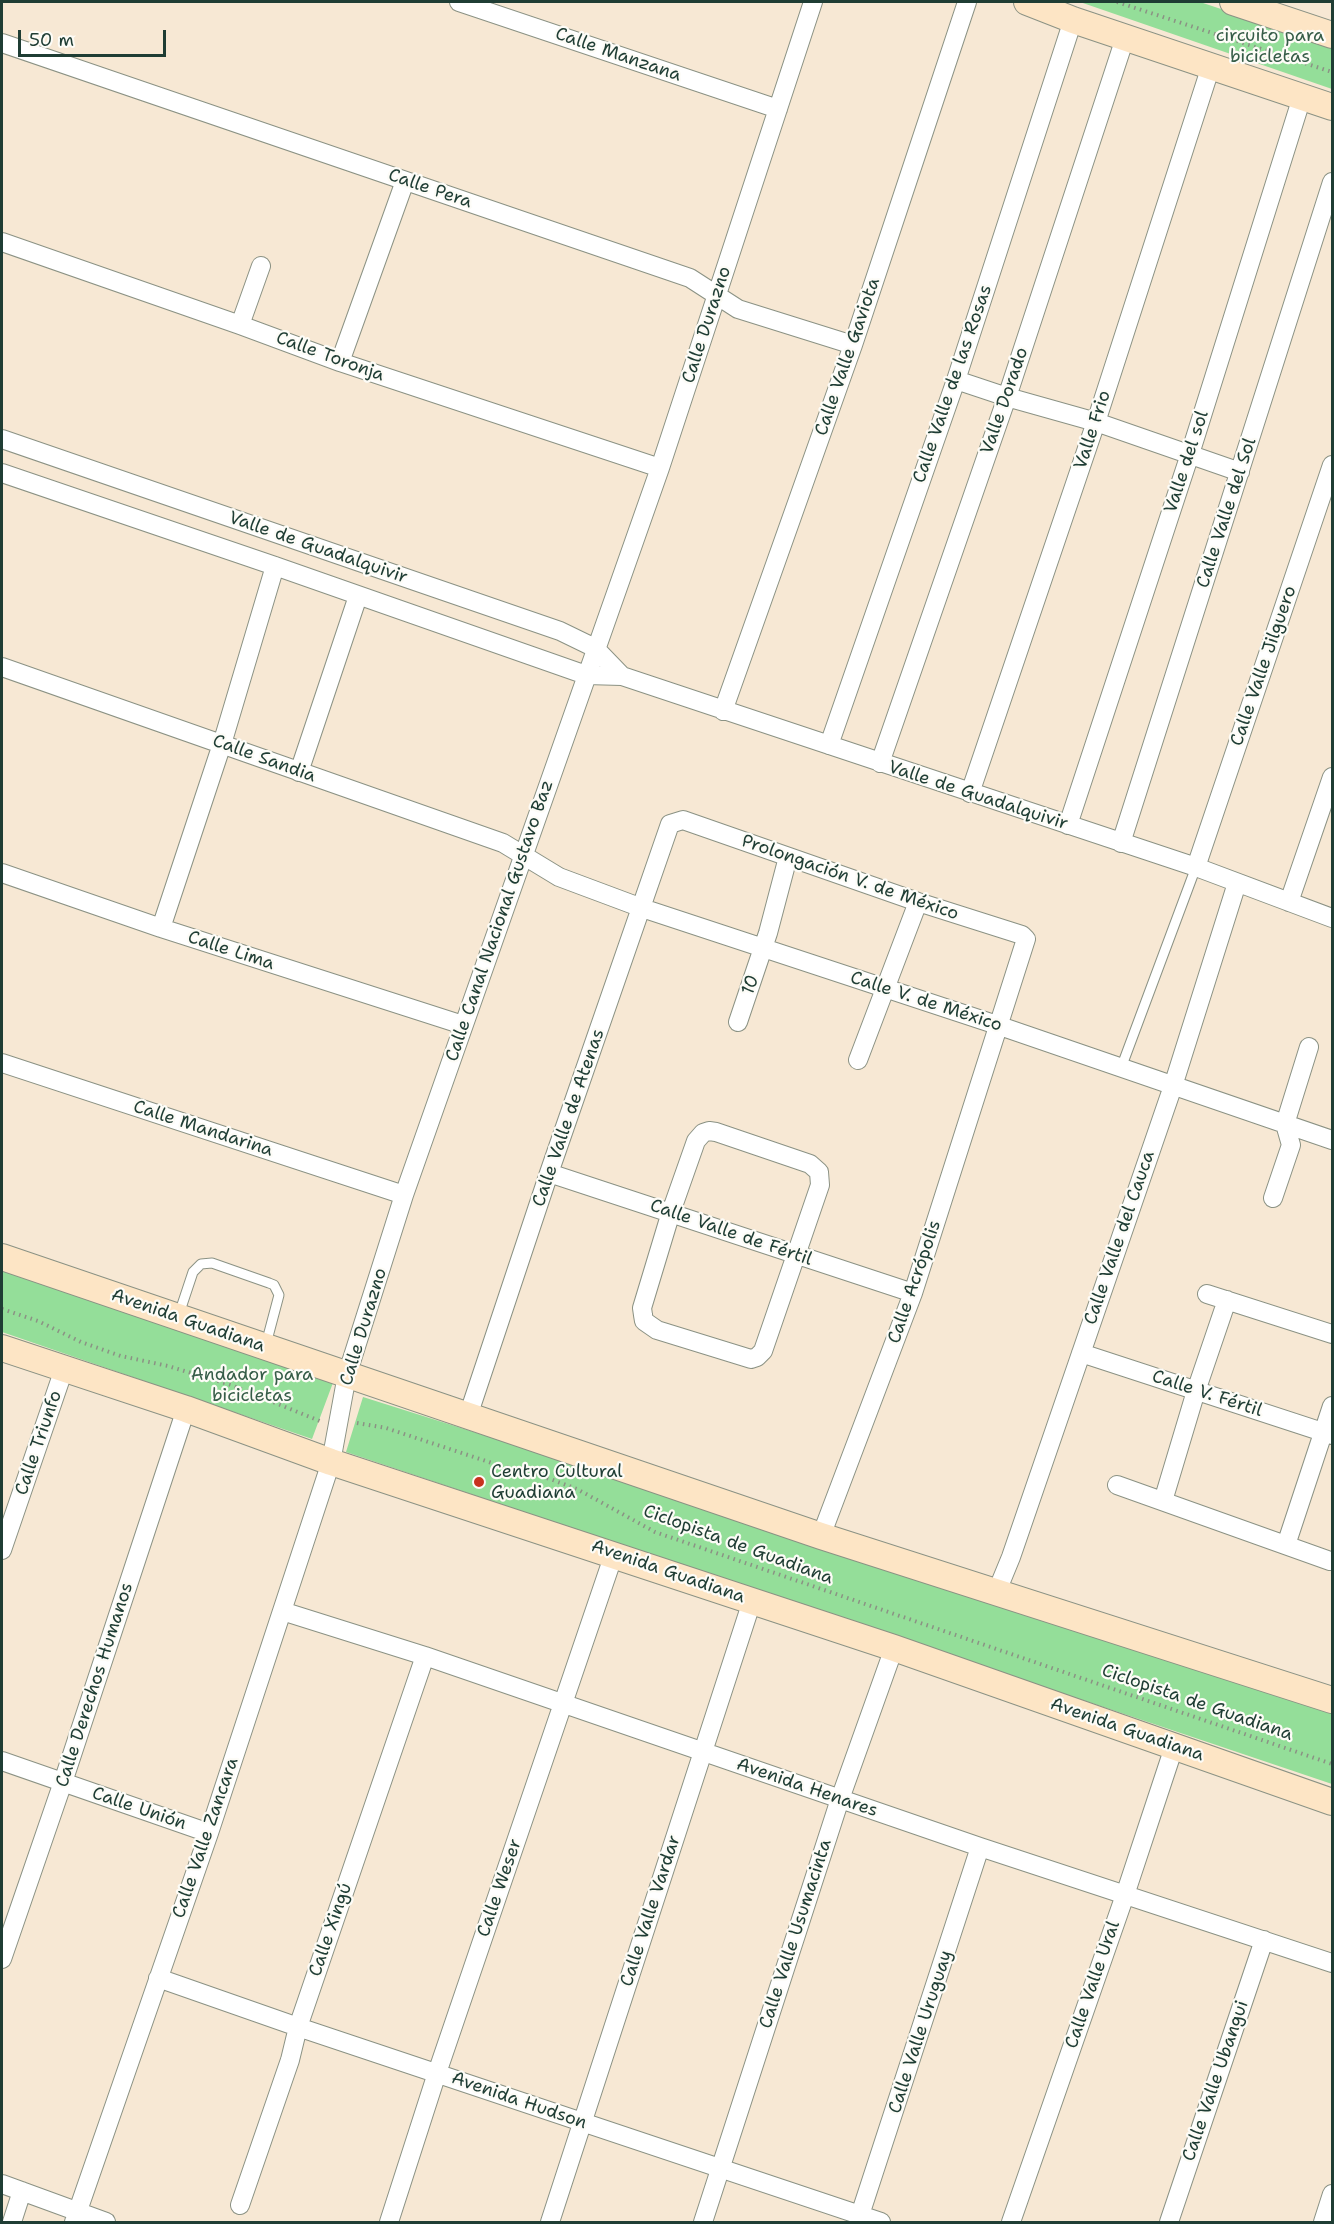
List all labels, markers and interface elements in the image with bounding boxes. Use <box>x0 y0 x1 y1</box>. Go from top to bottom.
scale bar <box>21 18 170 56</box>
street label: Calle Manzana <box>552 23 684 87</box>
park label: circuito para bicicletas <box>1216 25 1324 68</box>
text: 50 m <box>29 28 74 52</box>
street label: Calle Pera <box>385 165 475 213</box>
street label: Calle Durazno <box>678 264 736 386</box>
street label: Calle Valle Gaviota <box>811 275 885 439</box>
street label: Calle Valle de las Rosas <box>909 282 997 486</box>
street label: Calle Toronja <box>273 327 387 387</box>
street label: Valle Dorado <box>977 345 1033 457</box>
street label: Valle Frio <box>1070 388 1116 472</box>
street label: Valle del sol <box>1160 408 1214 516</box>
street label: Calle Valle del Sol <box>1193 435 1261 591</box>
street label: Valle de Guadalquivir <box>226 507 410 589</box>
street label: Calle Valle Jilguero <box>1226 583 1302 749</box>
street label: Calle Sandia <box>209 730 319 788</box>
street label: Valle de Guadalquivir <box>885 757 1071 835</box>
street label: Calle Canal Nacional Gustavo Baz <box>442 777 558 1065</box>
street label: Prolongación V. de México <box>739 831 961 925</box>
street label: Calle Lima <box>185 927 277 975</box>
street label: Calle V. de México <box>847 967 1005 1037</box>
street label: 10 <box>738 972 764 998</box>
street label: Calle Valle de Atenas <box>528 1026 610 1210</box>
street label: Calle Mandarina <box>130 1096 276 1162</box>
street label: Calle Valle del Cauca <box>1080 1148 1160 1328</box>
street label: Calle Valle de Fértil <box>647 1195 815 1271</box>
street label: Calle Acrópolis <box>884 1217 946 1347</box>
street label: Calle Durazno <box>336 1266 392 1388</box>
street label: Avenida Guadiana <box>108 1285 268 1357</box>
park label: Andador para bicicletas <box>191 1364 313 1406</box>
street label: Calle V. Fértil <box>1149 1366 1265 1422</box>
street label: Calle Triunfo <box>11 1388 67 1498</box>
place label: Centro Cultural Guadiana <box>491 1461 623 1504</box>
marker: Centro Cultural Guadiana <box>472 1475 486 1489</box>
street label: Ciclopista de Guadiana <box>640 1501 836 1589</box>
street label: Avenida Guadiana <box>588 1536 748 1608</box>
street label: Calle Derechos Humanos <box>52 1580 138 1790</box>
street label: Ciclopista de Guadiana <box>1099 1660 1295 1746</box>
street label: Avenida Guadiana <box>1047 1694 1207 1766</box>
street label: Avenida Henares <box>734 1754 880 1822</box>
street label: Calle Valle Zancara <box>168 1755 244 1921</box>
street label: Calle Unión <box>89 1783 189 1835</box>
street label: Calle Valle Vardar <box>616 1833 686 1989</box>
street label: Calle Weser <box>473 1836 527 1940</box>
street label: Calle Valle Usumacinta <box>755 1837 837 2031</box>
street label: Calle Xingú <box>305 1880 357 1980</box>
street label: Calle Valle Ural <box>1061 1918 1125 2052</box>
street label: Calle Valle Uruguay <box>884 1948 958 2116</box>
street label: Calle Valle Ubangui <box>1178 1998 1254 2164</box>
street label: Avenida Hudson <box>448 2068 590 2134</box>

